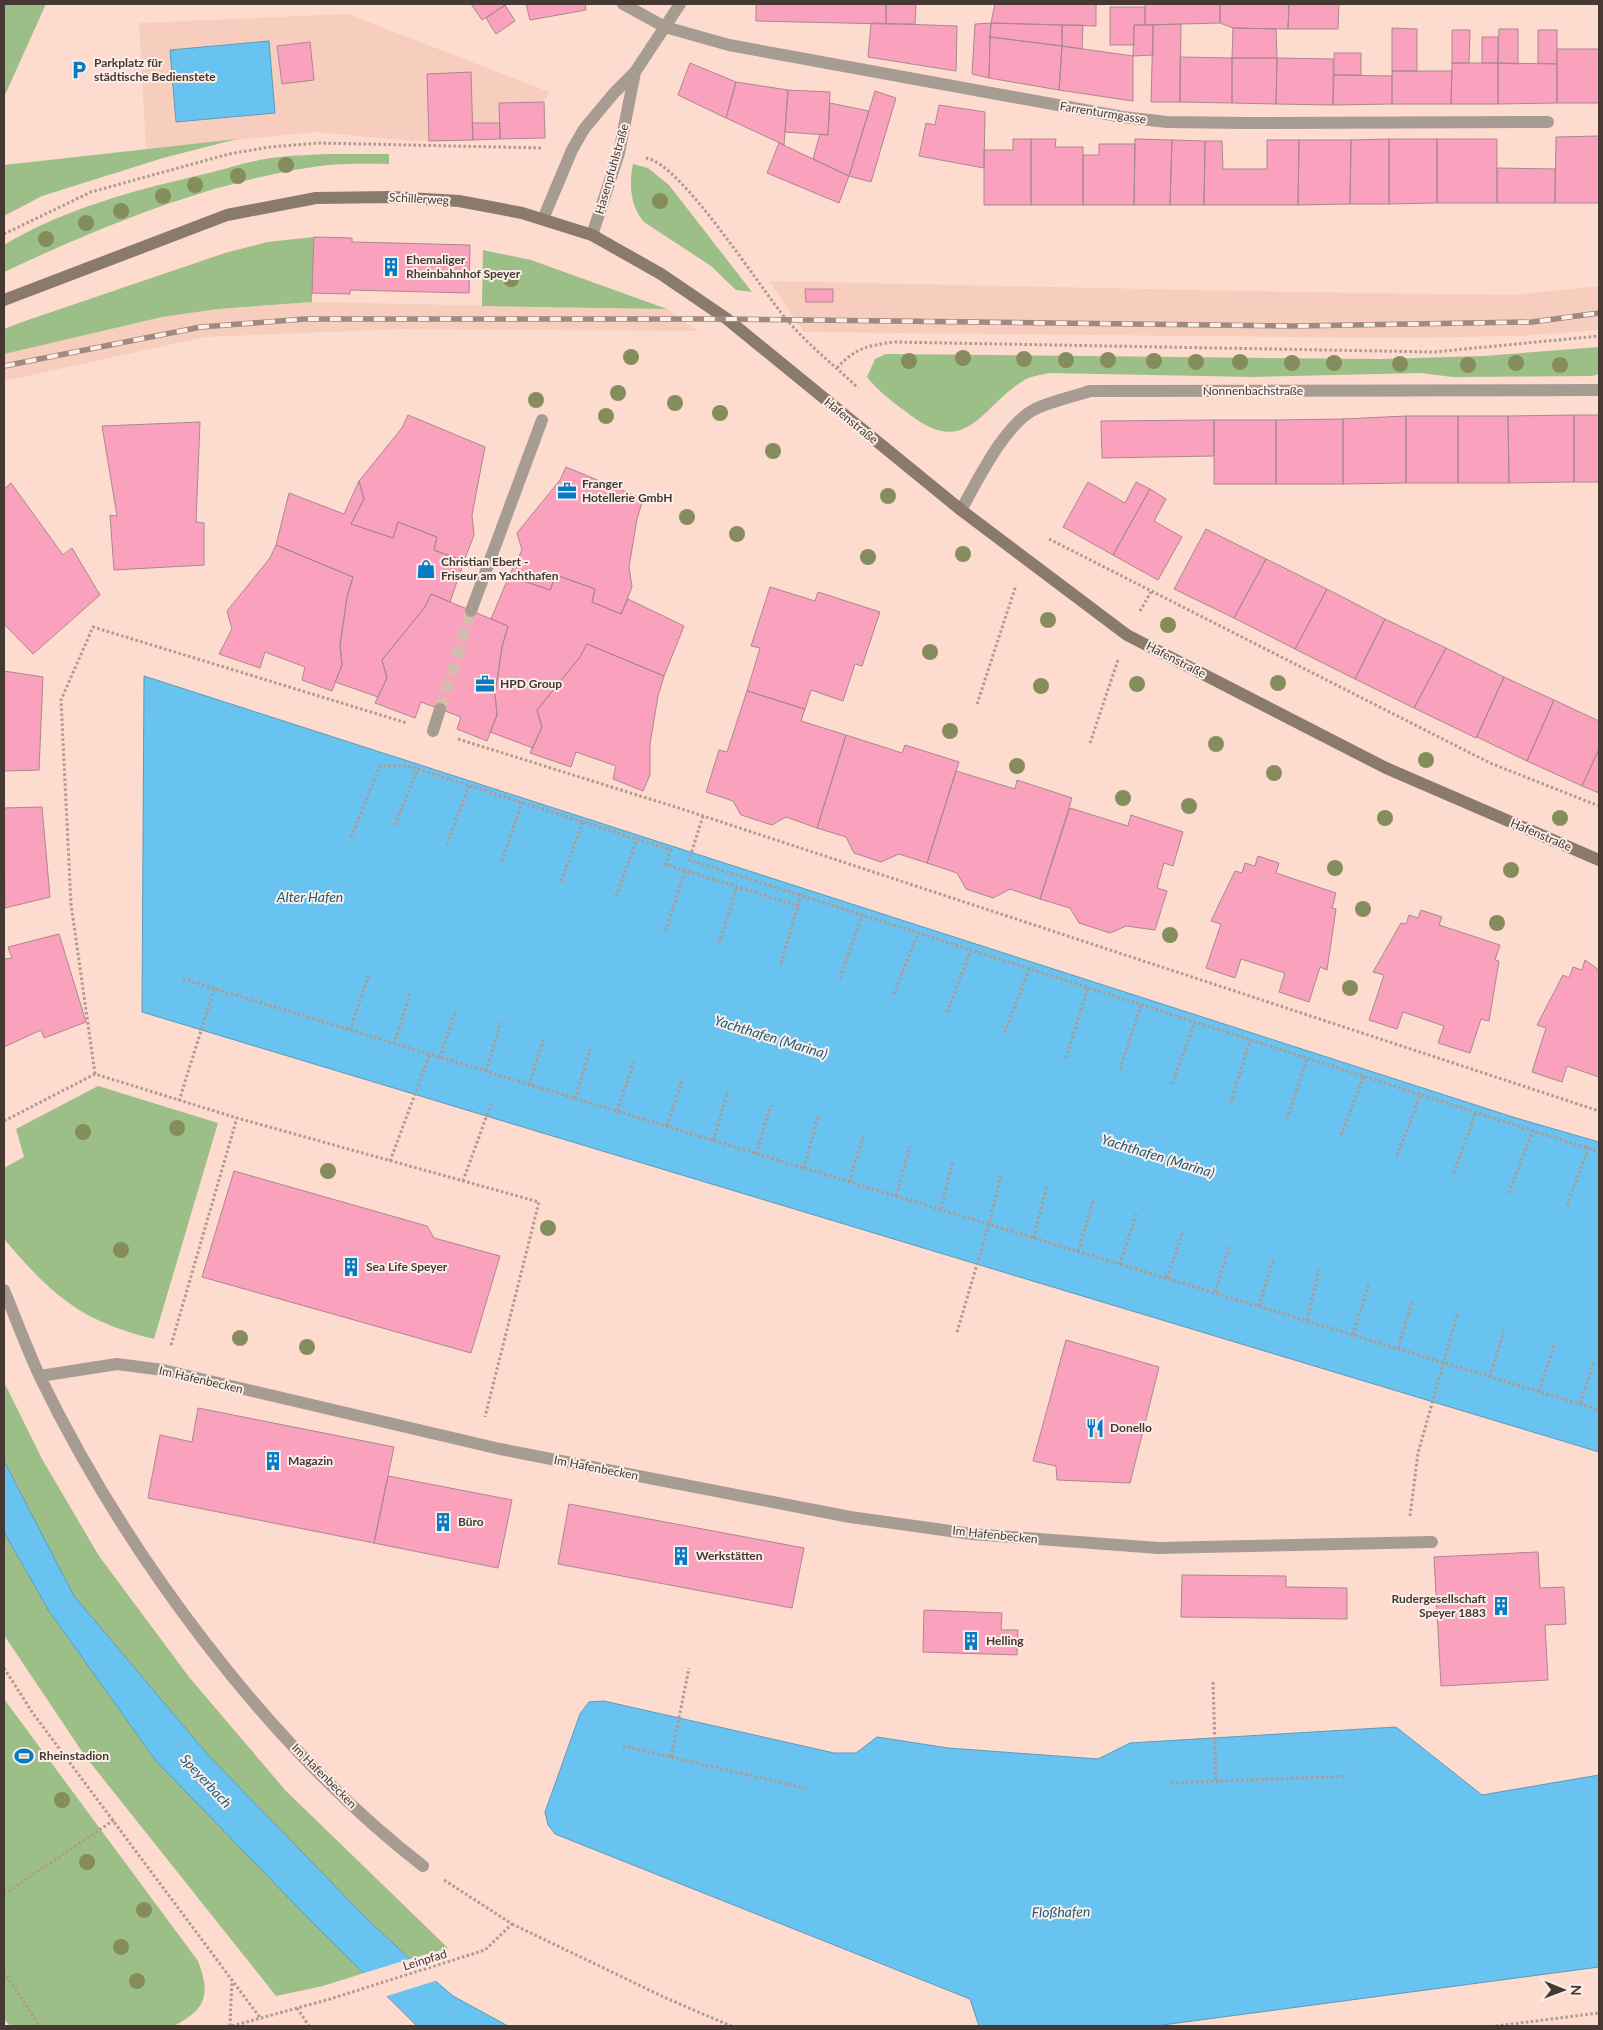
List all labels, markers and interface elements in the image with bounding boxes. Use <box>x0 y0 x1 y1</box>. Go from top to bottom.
place label: Parkplatz für städtische Bedienstete <box>94 55 216 84</box>
parking icon: Parkplatz für städtische Bedienstete <box>68 59 90 81</box>
street label: Farrenturmgasse <box>1059 98 1147 127</box>
street label: Hasenpfuhlstraße <box>591 122 632 216</box>
street label: Schillerweg <box>389 189 449 208</box>
place label: Ehemaliger Rheinbahnhof Speyer <box>406 252 521 281</box>
building icon: Ehemaliger Rheinbahnhof Speyer <box>380 256 402 278</box>
street label: Nonnenbachstraße <box>1203 383 1303 398</box>
street label: Hafenstraße <box>821 394 881 447</box>
place label: Franger Hotellerie GmbH <box>582 476 672 505</box>
office icon: Franger Hotellerie GmbH <box>556 480 578 502</box>
place label: Christian Ebert - Friseur am Yachthafen <box>441 554 559 583</box>
shop icon: Christian Ebert - Friseur am Yachthafen <box>415 558 437 580</box>
street label: Hafenstraße <box>1144 638 1209 681</box>
office icon: HPD Group <box>474 673 496 695</box>
place label: HPD Group <box>500 676 562 691</box>
street label: Hafenstraße <box>1508 815 1574 854</box>
water label: Alter Hafen <box>276 888 343 905</box>
water label: Yachthafen (Marina) <box>712 1011 830 1062</box>
water label: Yachthafen (Marina) <box>1099 1130 1217 1181</box>
building icon: Sea Life Speyer <box>340 1256 362 1278</box>
place label: Sea Life Speyer <box>366 1259 448 1274</box>
street label: Im Hafenbecken <box>158 1363 245 1396</box>
restaurant icon: Donello <box>1084 1417 1106 1439</box>
place label: Donello <box>1110 1420 1152 1435</box>
building icon: Magazin <box>262 1450 284 1472</box>
street label: Im Hafenbecken <box>553 1452 640 1483</box>
place label: Magazin <box>288 1453 333 1468</box>
building icon: Büro <box>432 1511 454 1533</box>
place label: Büro <box>458 1514 484 1529</box>
street label: Im Hafenbecken <box>952 1523 1038 1546</box>
building icon: Werkstätten <box>670 1545 692 1567</box>
place label: Werkstätten <box>696 1548 763 1563</box>
place label: Rudergesellschaft Speyer 1883 <box>1392 1591 1487 1620</box>
building icon: Rudergesellschaft Speyer 1883 <box>1490 1595 1512 1617</box>
building icon: Helling <box>960 1630 982 1652</box>
place label: Helling <box>986 1633 1024 1648</box>
street label: Im Hafenbecken <box>289 1740 360 1811</box>
sports icon: Rheinstadion <box>13 1745 35 1767</box>
place label: Rheinstadion <box>39 1748 109 1763</box>
water label: Speyerbach <box>177 1750 236 1811</box>
water label: Floßhafen <box>1032 1902 1090 1921</box>
street label: Leinpfad <box>401 1946 449 1973</box>
north arrow <box>1538 1965 1588 2015</box>
text: N <box>1568 1985 1585 1996</box>

